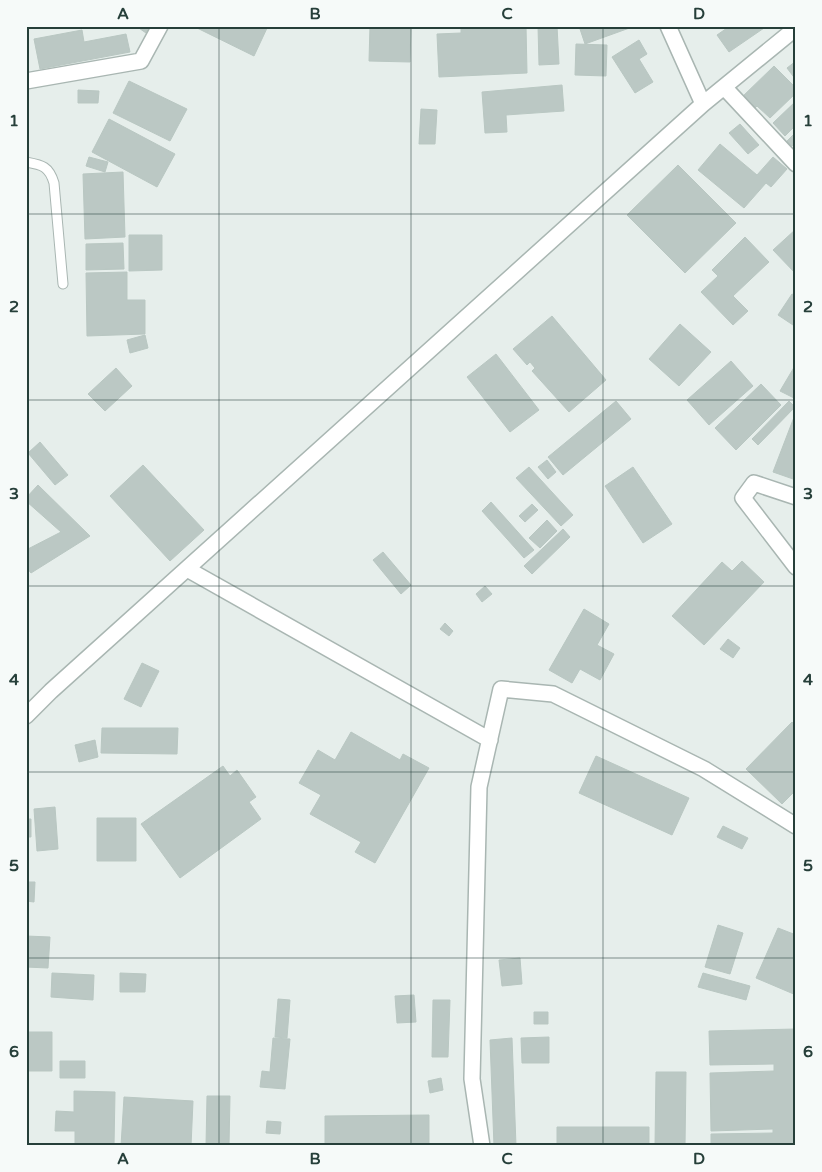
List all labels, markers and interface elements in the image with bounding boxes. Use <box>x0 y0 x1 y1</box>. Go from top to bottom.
text: A <box>117 4 129 24</box>
text: B <box>309 4 321 24</box>
text: C <box>501 4 513 24</box>
text: D <box>693 4 705 24</box>
text: 1 <box>9 111 19 131</box>
text: 1 <box>803 111 813 131</box>
text: 2 <box>9 297 19 317</box>
text: 2 <box>803 297 813 317</box>
text: 3 <box>9 484 19 504</box>
text: 3 <box>803 484 813 504</box>
text: 4 <box>9 670 19 690</box>
text: 4 <box>803 670 813 690</box>
text: 5 <box>9 856 19 876</box>
text: 5 <box>803 856 813 876</box>
text: 6 <box>9 1042 19 1062</box>
text: 6 <box>803 1042 813 1062</box>
text: A <box>117 1149 129 1169</box>
text: B <box>309 1149 321 1169</box>
text: C <box>501 1149 513 1169</box>
text: D <box>693 1149 705 1169</box>

